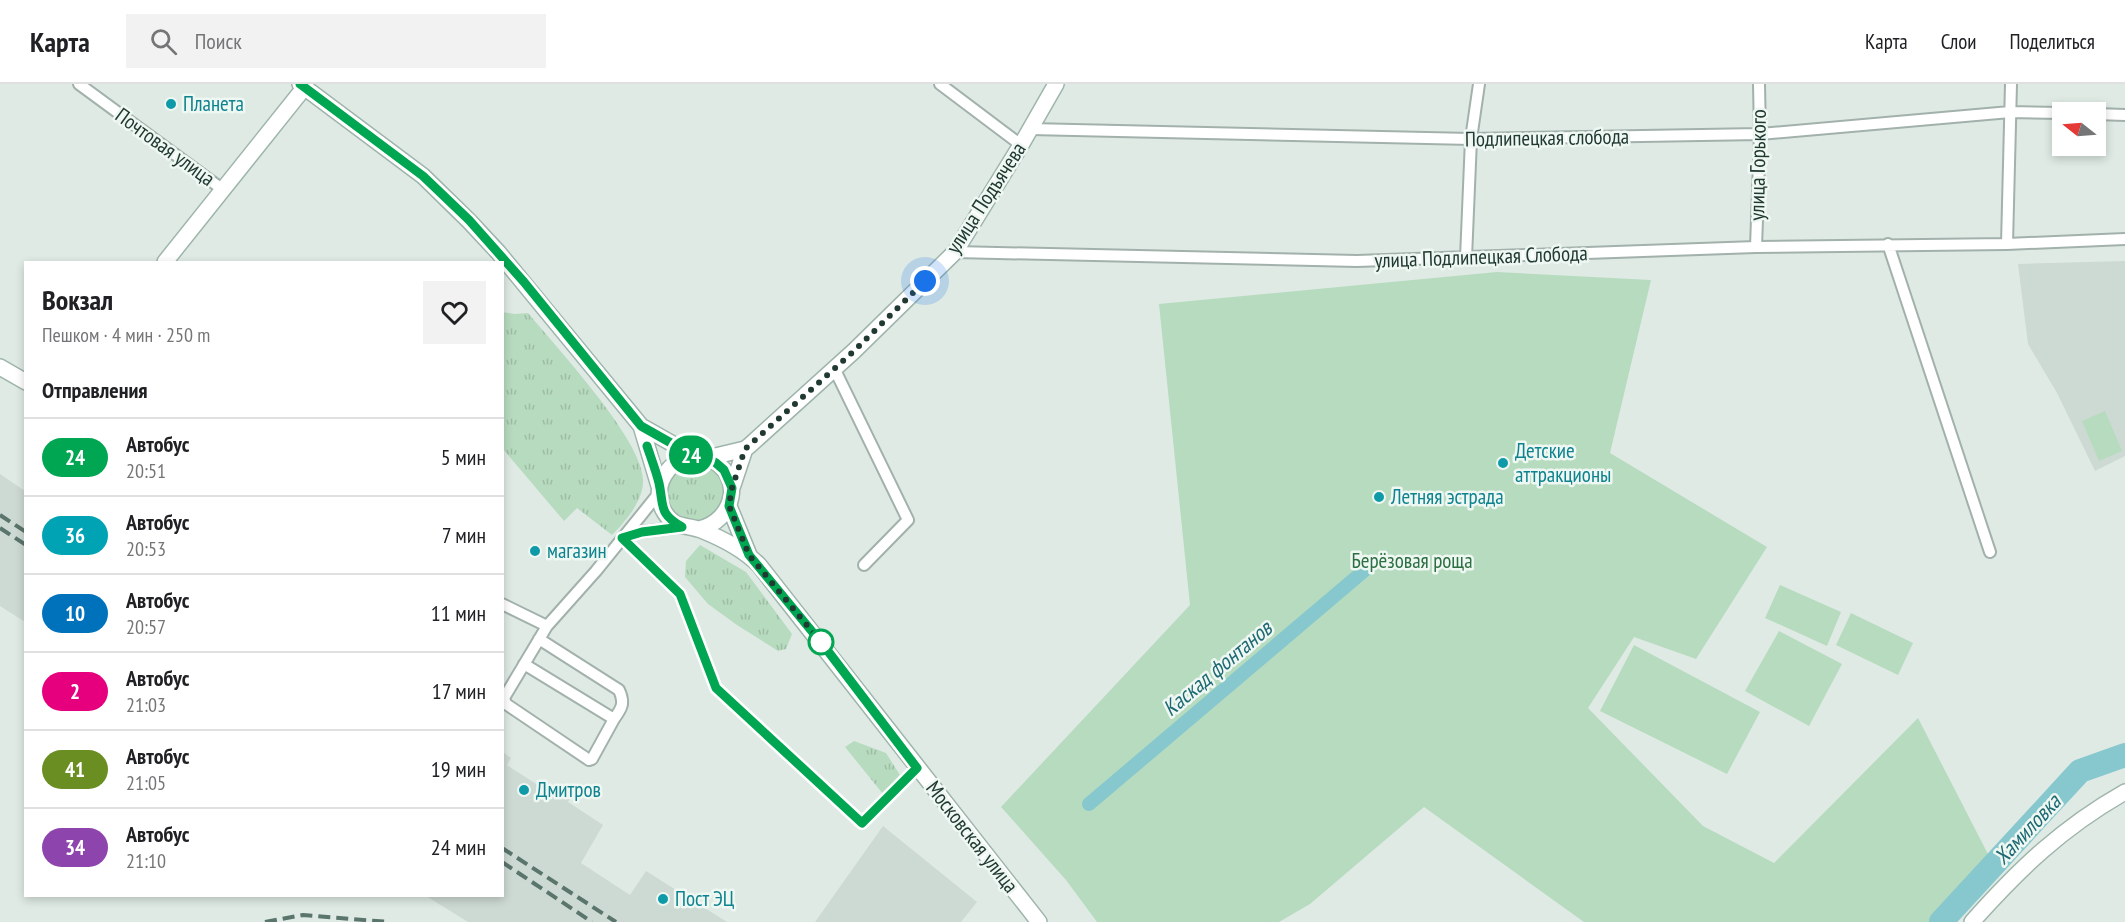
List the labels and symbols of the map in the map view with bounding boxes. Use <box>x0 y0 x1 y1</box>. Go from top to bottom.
place label: Планета <box>183 90 244 117</box>
marker: Планета <box>164 97 178 111</box>
street label: Почтовая улица <box>110 101 220 192</box>
north arrow <box>2052 102 2106 156</box>
street label: улица Горького <box>1743 109 1772 221</box>
street label: Подлипецкая слобода <box>1465 123 1629 152</box>
street label: улица Подъячева <box>940 137 1032 258</box>
street label: улица Подлипецкая Слобода <box>1374 239 1588 274</box>
your location <box>910 266 940 296</box>
line badge: 24 <box>664 436 718 475</box>
place label: Детские аттракционы <box>1515 437 1611 488</box>
marker: Детские аттракционы <box>1496 456 1510 470</box>
place label: Летняя эстрада <box>1390 483 1504 510</box>
marker: Летняя эстрада <box>1372 490 1386 504</box>
place label: магазин <box>547 537 607 564</box>
marker: магазин <box>528 544 542 558</box>
park label: Берёзовая роща <box>1351 547 1473 574</box>
water label: Каскад фонтанов <box>1157 613 1279 722</box>
unlabelled marker <box>808 629 834 655</box>
street label: Московская улица <box>920 775 1025 898</box>
place label: Дмитров <box>536 776 601 803</box>
marker: Дмитров <box>517 783 531 797</box>
water label: Хамиловка <box>1988 787 2067 870</box>
place label: Пост ЭЦ <box>675 885 735 912</box>
marker: Пост ЭЦ <box>656 892 670 906</box>

